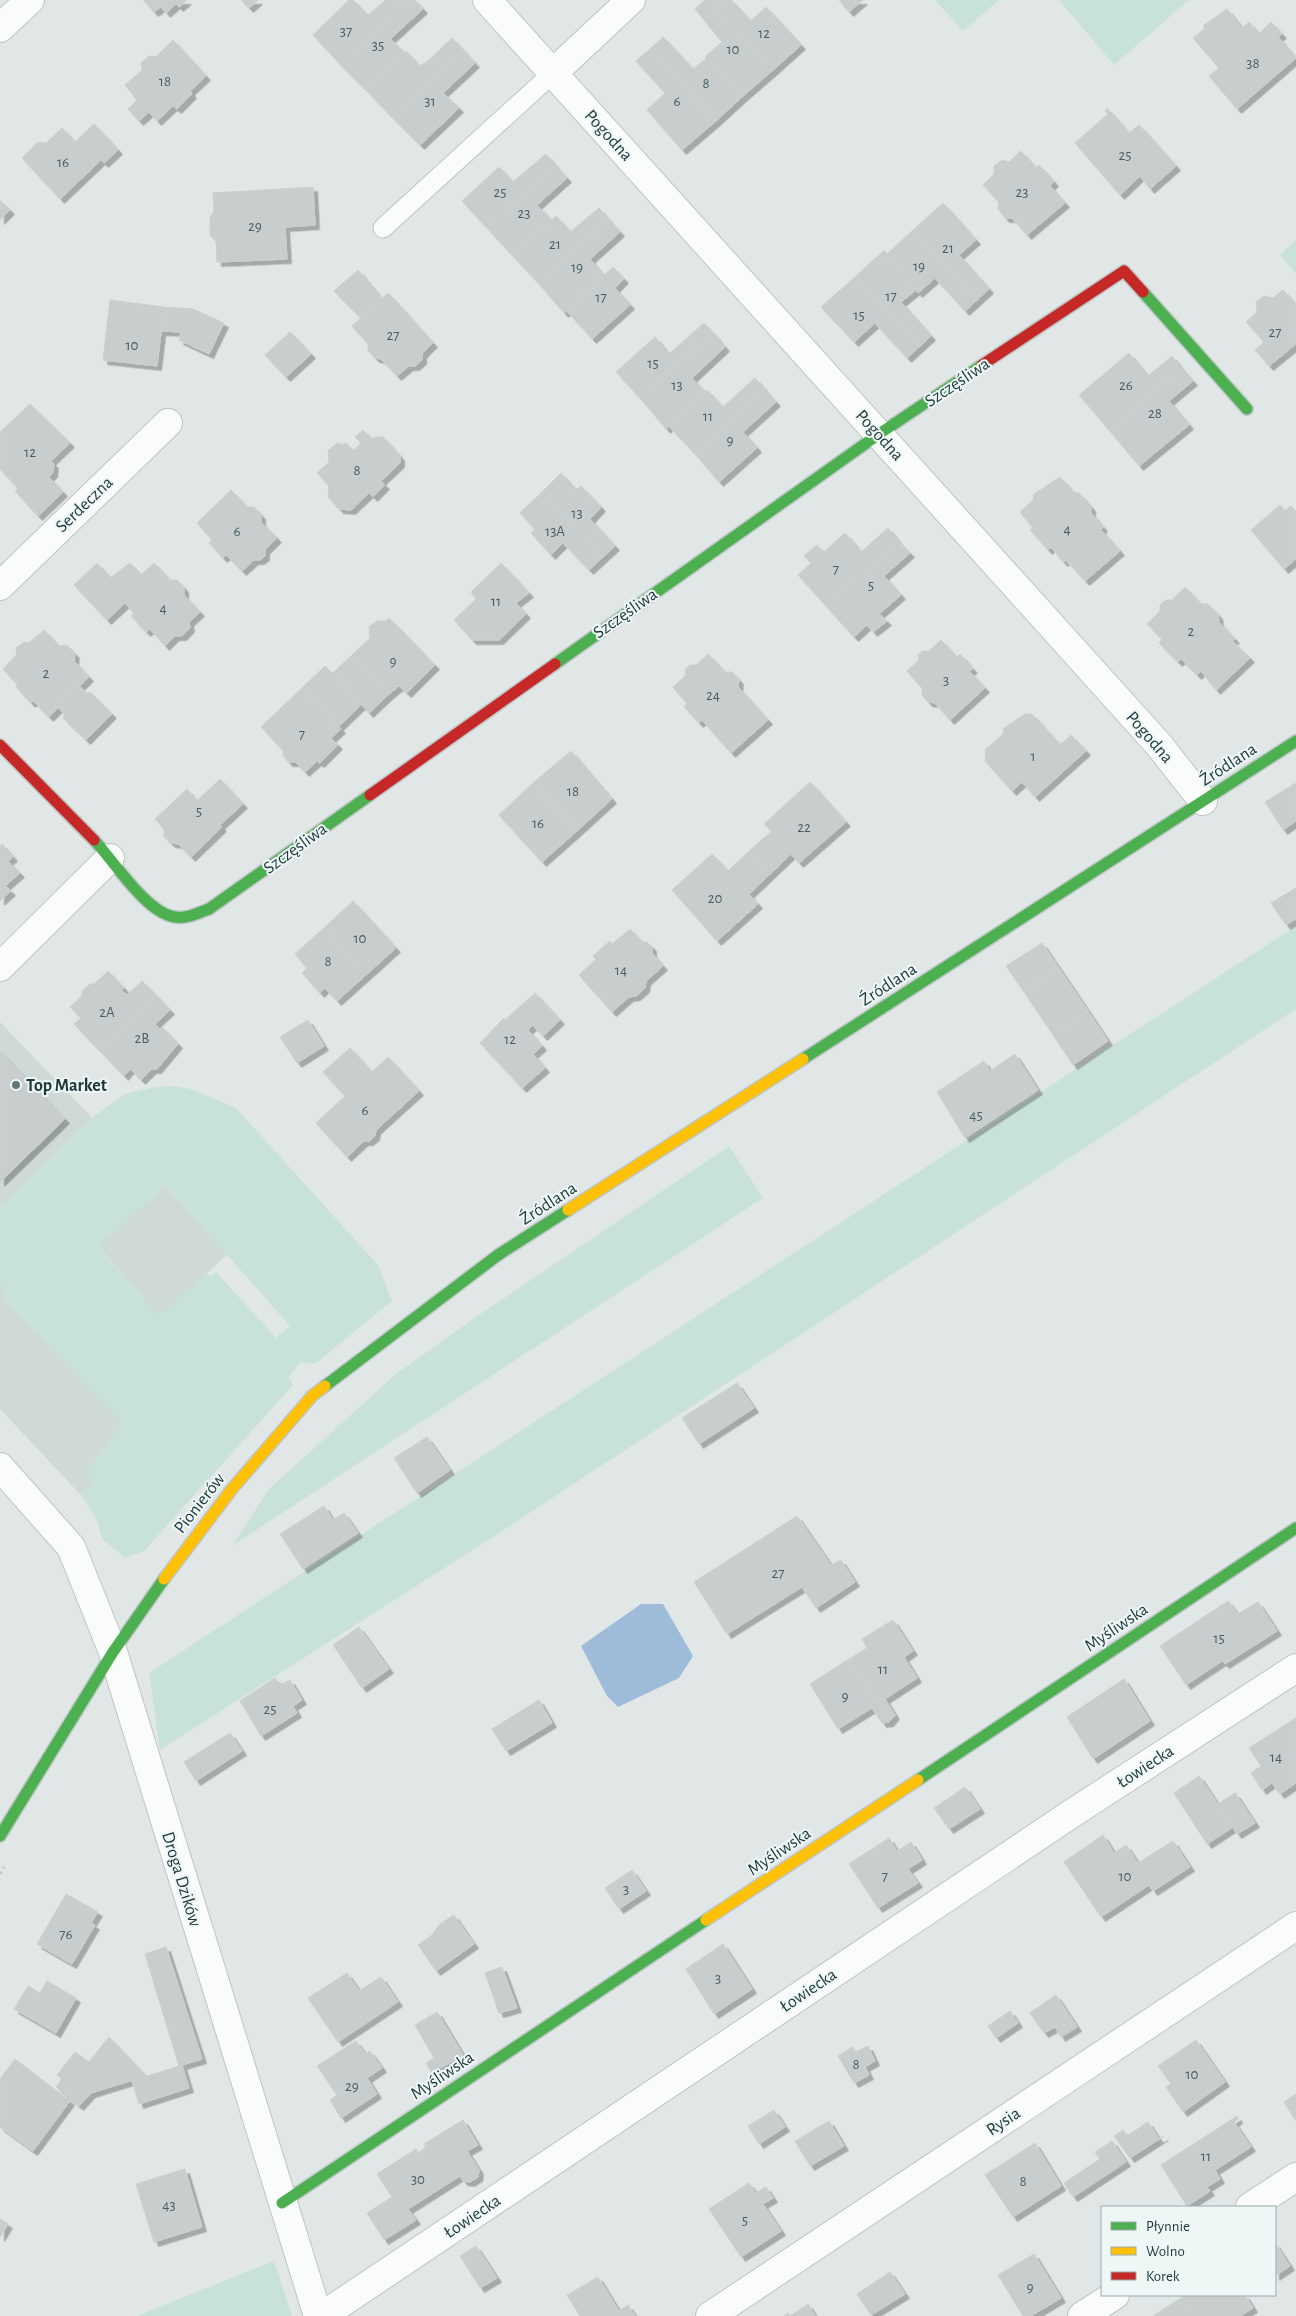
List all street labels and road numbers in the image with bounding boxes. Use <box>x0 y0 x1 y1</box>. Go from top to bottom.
street label: Pogodna <box>581 107 636 165</box>
street label: Szczęśliwa <box>922 355 993 411</box>
street label: Pogodna <box>852 407 907 465</box>
street label: Serdeczna <box>53 473 117 536</box>
street label: Szczęśliwa <box>590 585 661 642</box>
street label: Pogodna <box>1122 708 1176 767</box>
street label: Źródlana <box>1195 737 1260 790</box>
street label: Szczęśliwa <box>261 820 331 878</box>
street label: Źródlana <box>855 957 920 1010</box>
street label: Źródlana <box>515 1176 580 1229</box>
street label: Pionierów <box>171 1470 229 1537</box>
street label: Myśliwska <box>1082 1600 1151 1655</box>
street label: Łowiecka <box>1114 1742 1177 1792</box>
street label: Myśliwska <box>745 1824 814 1879</box>
street label: Droga Dzików <box>158 1830 204 1929</box>
street label: Łowiecka <box>777 1965 840 2016</box>
street label: Myśliwska <box>408 2048 477 2103</box>
street label: Rysia <box>983 2104 1024 2140</box>
street label: Łowiecka <box>441 2191 504 2242</box>

